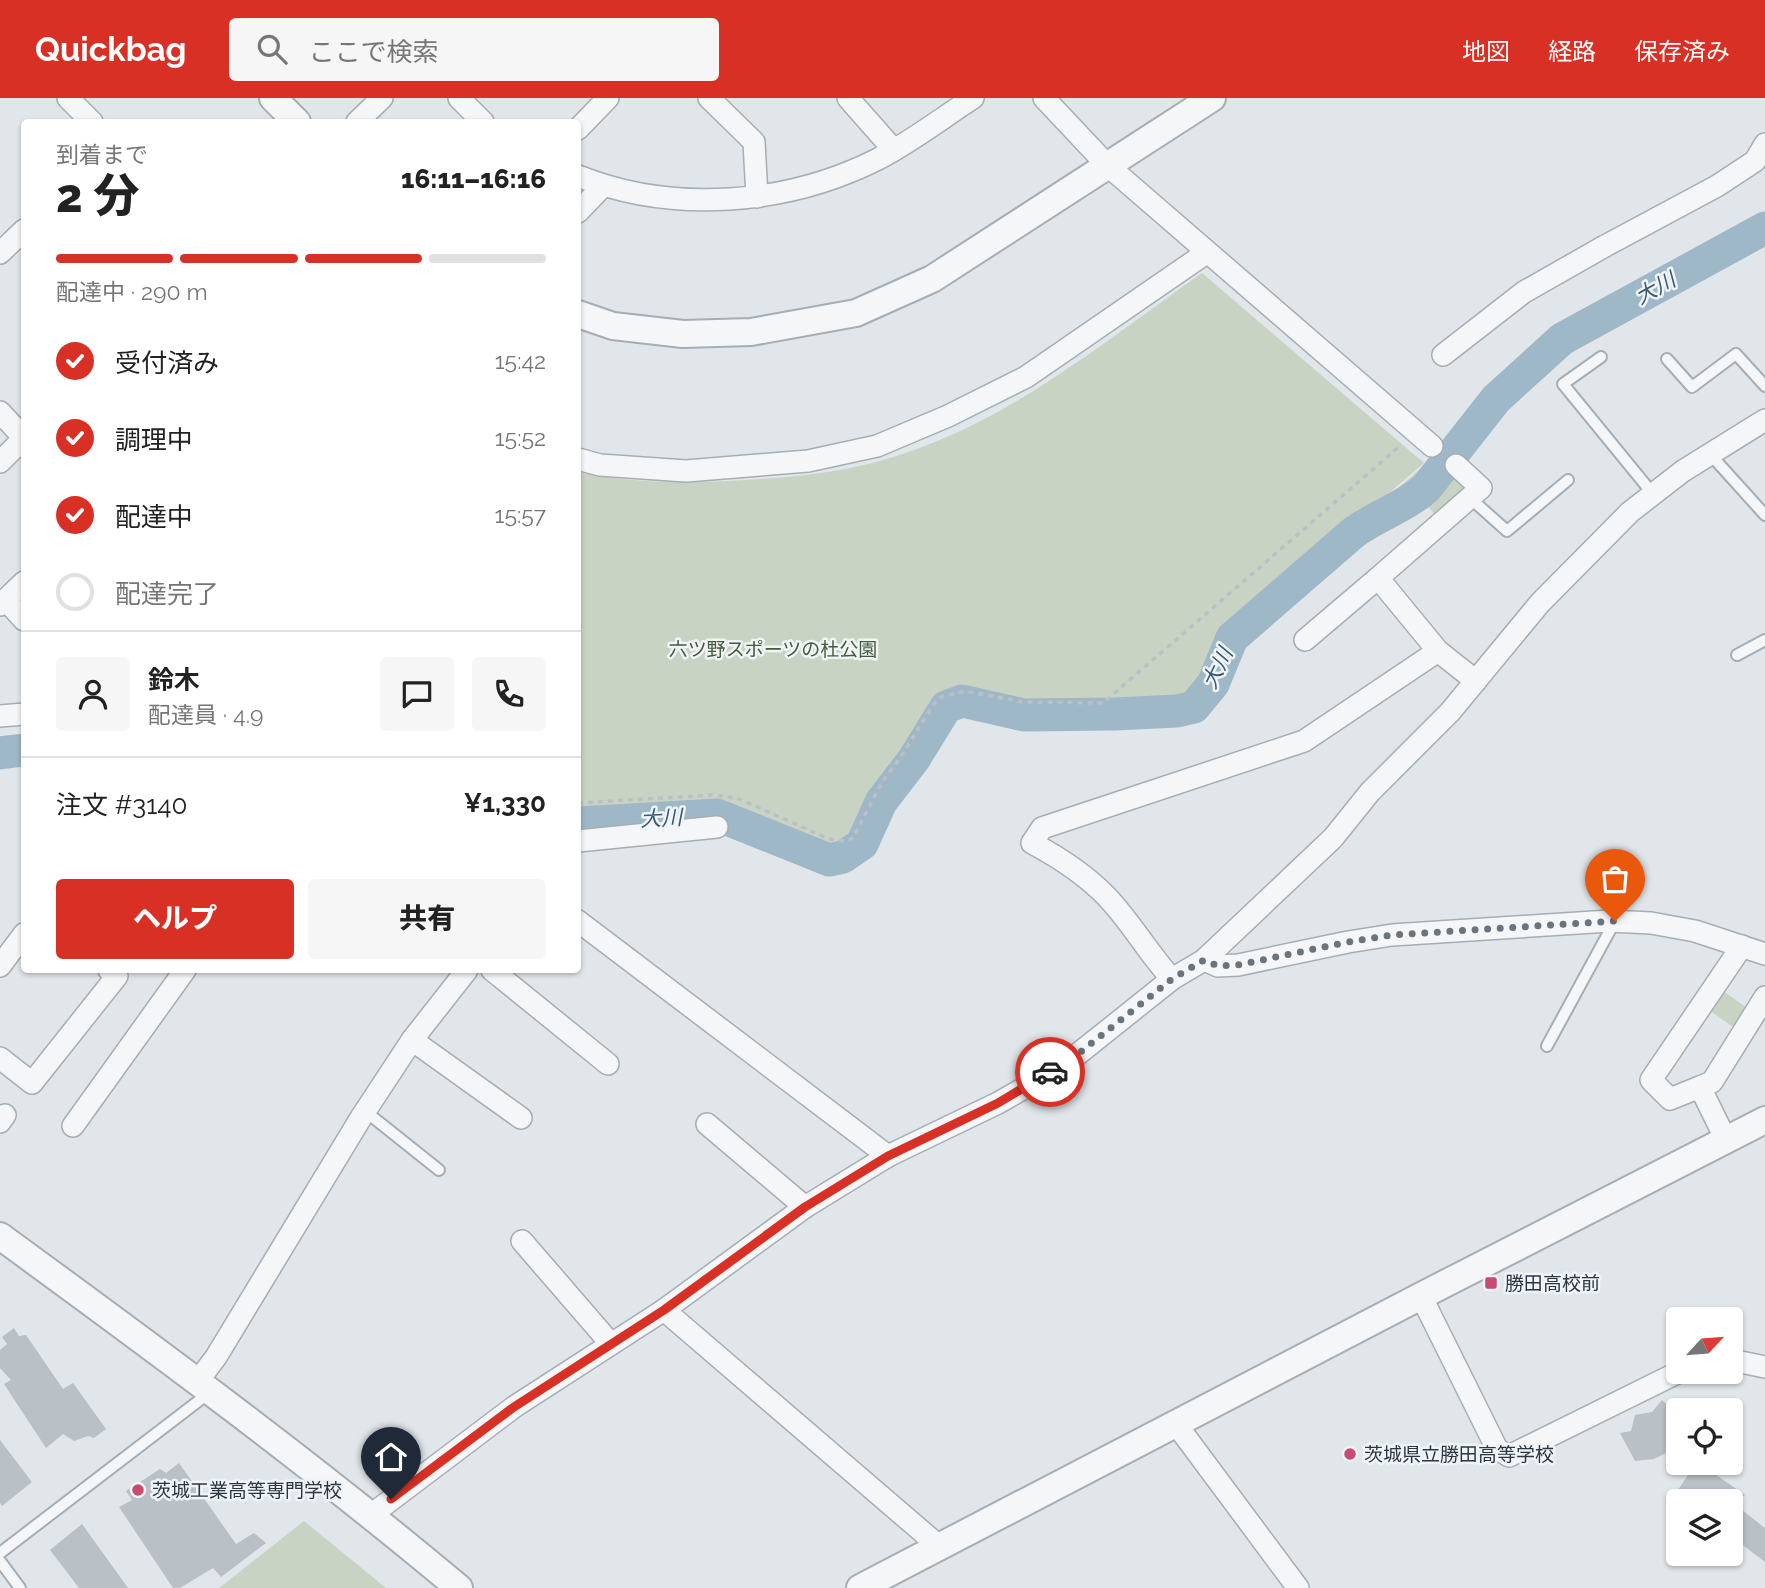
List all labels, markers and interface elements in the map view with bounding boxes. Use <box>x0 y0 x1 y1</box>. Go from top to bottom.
search box <box>229 18 719 81</box>
text: Quickbag <box>35 30 187 69</box>
icon: search <box>253 30 291 68</box>
text: ここで検索 <box>309 37 439 67</box>
text: 地図 <box>1462 37 1510 66</box>
text: 経路 <box>1548 37 1596 66</box>
text: 保存済み <box>1634 37 1730 66</box>
text: 到着まで <box>56 141 148 168</box>
text: 16:11–16:16 <box>401 164 546 194</box>
text: 2 分 <box>56 169 139 223</box>
water label: 大川 <box>1631 266 1681 309</box>
text: 配達中 · 290 m <box>56 278 208 305</box>
icon: check <box>56 342 94 380</box>
text: 15:42 <box>495 347 546 374</box>
text: 受付済み <box>115 348 219 378</box>
icon: check <box>56 419 94 457</box>
text: 15:52 <box>495 424 546 451</box>
text: 調理中 <box>115 425 193 455</box>
icon: check <box>56 496 94 534</box>
text: 15:57 <box>495 501 546 528</box>
text: 配達中 <box>115 502 193 532</box>
text: 配達完了 <box>115 579 219 609</box>
park label: 六ツ野スポーツの杜公園 <box>669 638 877 660</box>
water label: 大川 <box>1197 642 1238 692</box>
button: person <box>56 657 130 731</box>
button: chat <box>380 657 454 731</box>
button: phone <box>472 657 546 731</box>
text: 鈴木 <box>148 665 200 695</box>
text: 配達員 · 4.9 <box>148 701 263 728</box>
text: ¥1,330 <box>464 788 546 818</box>
text: 注文 #3140 <box>56 790 187 820</box>
water label: 大川 <box>639 804 685 832</box>
pin <box>1585 849 1645 921</box>
icon: bag <box>1596 860 1634 898</box>
button: ヘルプ <box>56 879 294 959</box>
button: 共有 <box>308 879 546 959</box>
courier <box>1015 1037 1085 1107</box>
icon: car <box>1031 1053 1069 1091</box>
place label: 勝田高校前 <box>1505 1272 1600 1294</box>
marker: 勝田高校前 <box>1483 1275 1499 1291</box>
north arrow <box>1666 1307 1743 1384</box>
map controls <box>1666 1307 1743 1566</box>
button: locate <box>1666 1398 1743 1475</box>
pin <box>361 1427 421 1499</box>
icon: home <box>372 1438 410 1476</box>
place label: 茨城県立勝田高等学校 <box>1364 1443 1554 1465</box>
marker: 茨城県立勝田高等学校 <box>1342 1446 1358 1462</box>
place label: 茨城工業高等専門学校 <box>152 1479 342 1501</box>
marker: 茨城工業高等専門学校 <box>130 1482 146 1498</box>
button: layers <box>1666 1489 1743 1566</box>

